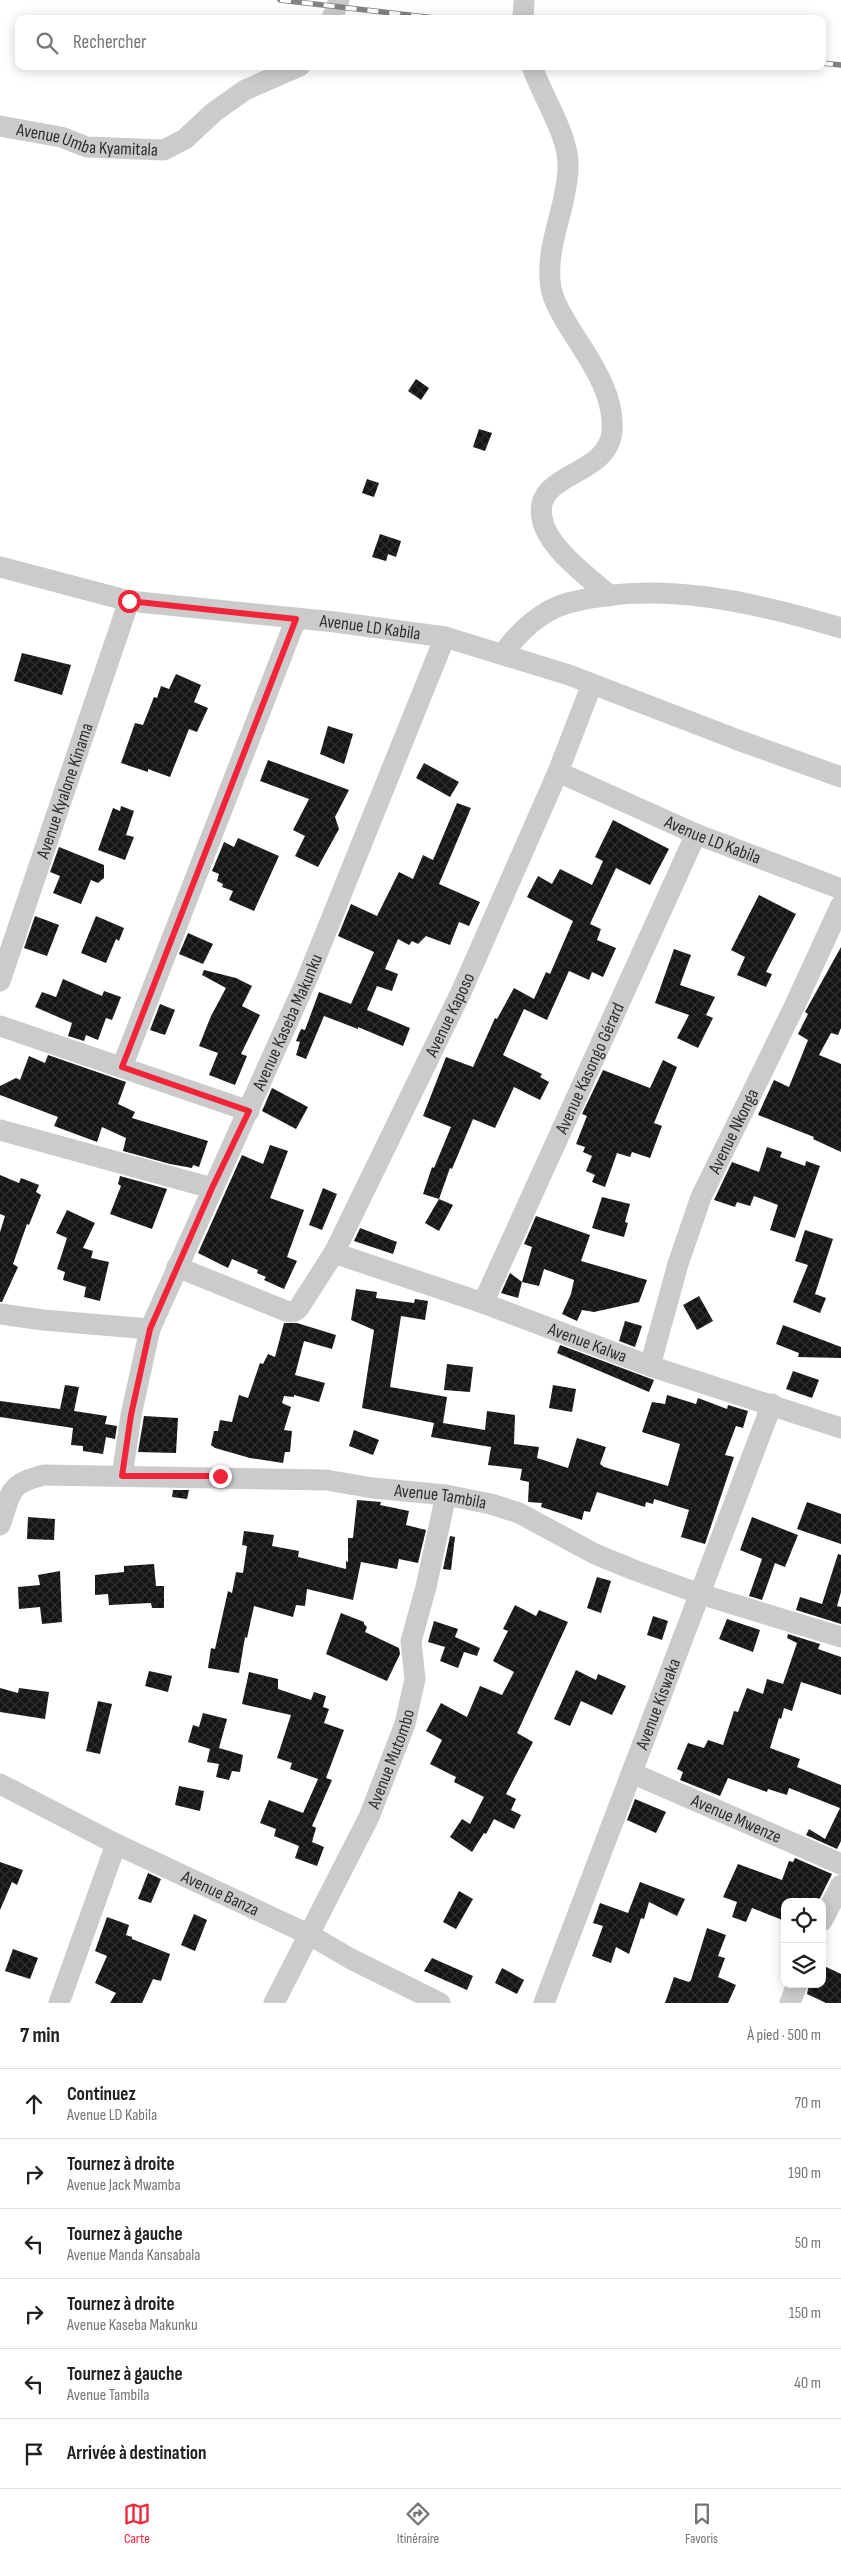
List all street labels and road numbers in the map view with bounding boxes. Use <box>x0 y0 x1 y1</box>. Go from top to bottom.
street label: Avenue Umba Kyamitala <box>14 119 158 161</box>
street label: Avenue LD Kabila <box>318 610 422 645</box>
street label: Avenue Kyalone Kinama <box>32 720 98 862</box>
street label: Avenue LD Kabila <box>660 811 764 869</box>
street label: Avenue Kaseba Makunku <box>248 951 327 1095</box>
street label: Avenue Kaposo <box>421 970 479 1061</box>
street label: Avenue Kasongo Gérard <box>551 999 629 1138</box>
street label: Avenue Nkonga <box>704 1085 763 1178</box>
street label: Avenue Kalwa <box>544 1318 630 1367</box>
street label: Avenue Tambila <box>392 1480 488 1514</box>
street label: Avenue Kiswaka <box>631 1656 685 1753</box>
street label: Avenue Mutombo <box>363 1707 419 1813</box>
street label: Avenue Mwenze <box>687 1790 785 1848</box>
street label: Avenue Banza <box>177 1866 262 1921</box>

